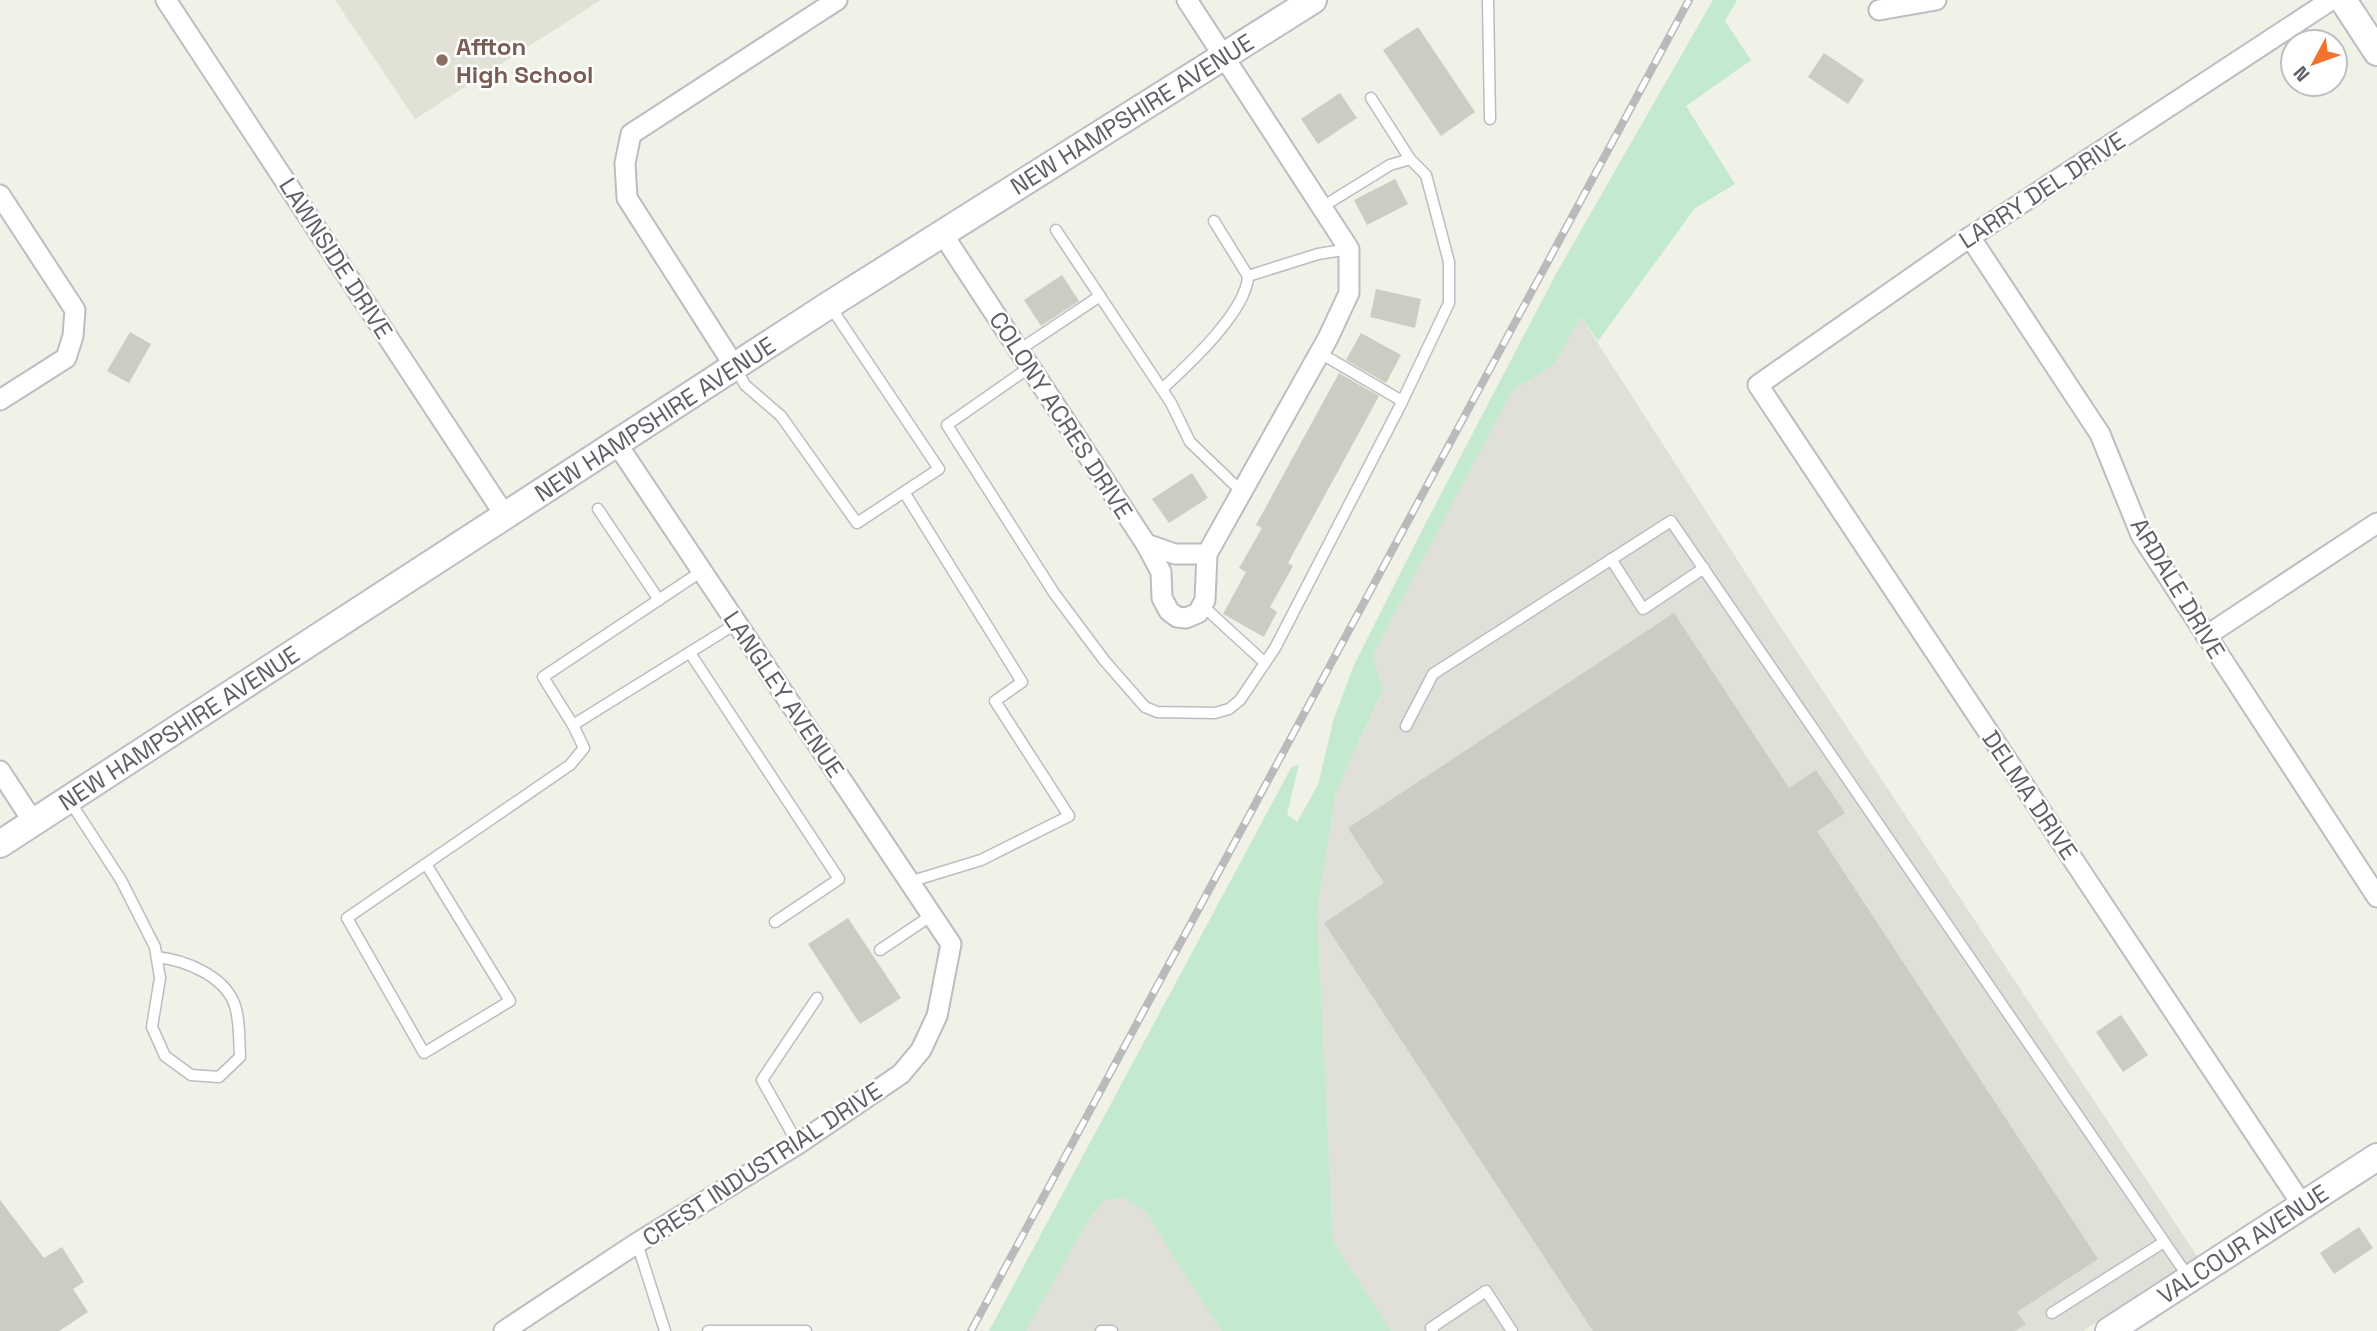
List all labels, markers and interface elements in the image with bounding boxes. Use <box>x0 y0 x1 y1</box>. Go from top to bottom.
street label: NEW HAMPSHIRE AVENUE <box>1005 26 1259 202</box>
north arrow <box>2279 28 2349 98</box>
place label: Affton High School <box>456 31 593 90</box>
marker: Affton High School <box>434 52 450 68</box>
text: N <box>2288 61 2315 87</box>
street label: LARRY DEL DRIVE <box>1953 125 2131 255</box>
street label: LAWNSIDE DRIVE <box>272 172 400 344</box>
street label: COLONY ACRES DRIVE <box>982 305 1140 525</box>
street label: NEW HAMPSHIRE AVENUE <box>529 329 781 509</box>
street label: ARDALE DRIVE <box>2124 512 2232 664</box>
street label: LANGLEY AVENUE <box>717 605 851 783</box>
street label: NEW HAMPSHIRE AVENUE <box>53 638 305 818</box>
street label: DELMA DRIVE <box>1975 724 2085 866</box>
street label: CREST INDUSTRIAL DRIVE <box>636 1075 888 1253</box>
street label: VALCOUR AVENUE <box>2152 1177 2334 1311</box>

